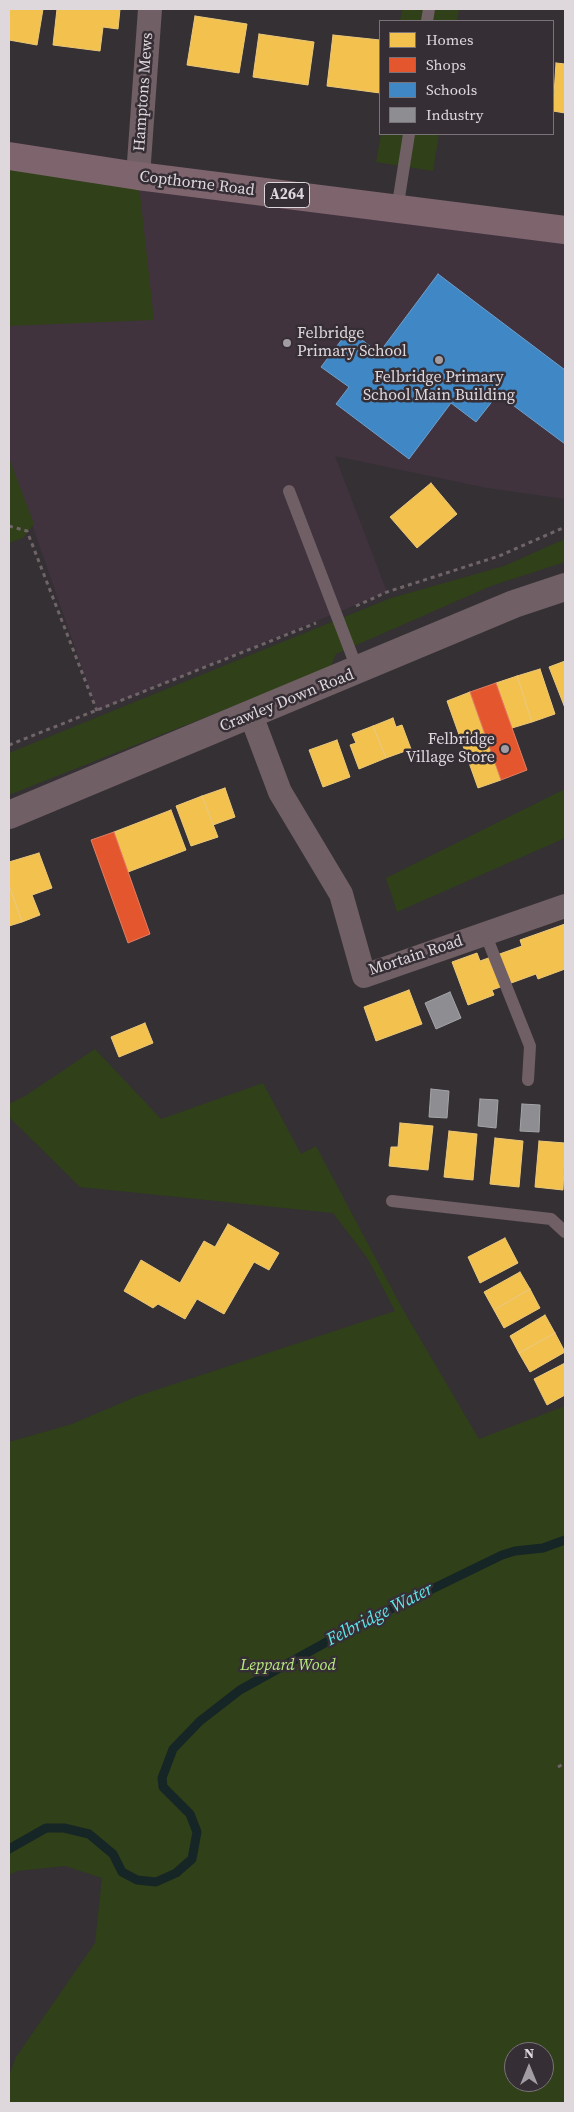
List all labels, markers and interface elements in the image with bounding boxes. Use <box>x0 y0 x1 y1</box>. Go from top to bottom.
legend <box>379 20 554 135</box>
text: Homes <box>426 29 473 50</box>
street label: Hamptons Mews <box>130 32 158 152</box>
text: Shops <box>426 54 466 75</box>
text: Schools <box>426 79 477 100</box>
text: Industry <box>426 104 483 125</box>
street label: Copthorne Road <box>138 167 256 201</box>
road number: A264 <box>264 182 310 208</box>
place label: Felbridge Primary School <box>297 324 407 362</box>
marker: Felbridge Primary School <box>281 337 293 349</box>
marker: Felbridge Primary School Main Building <box>433 354 445 366</box>
place label: Felbridge Primary School Main Building <box>363 368 515 406</box>
street label: Crawley Down Road <box>217 665 357 737</box>
place label: Felbridge Village Store <box>406 730 495 768</box>
marker: Felbridge Village Store <box>499 743 511 755</box>
street label: Mortain Road <box>367 932 465 980</box>
water label: Felbridge Water <box>323 1579 437 1651</box>
park label: Leppard Wood <box>240 1656 336 1676</box>
north arrow <box>504 2042 554 2092</box>
text: N <box>524 2043 534 2063</box>

